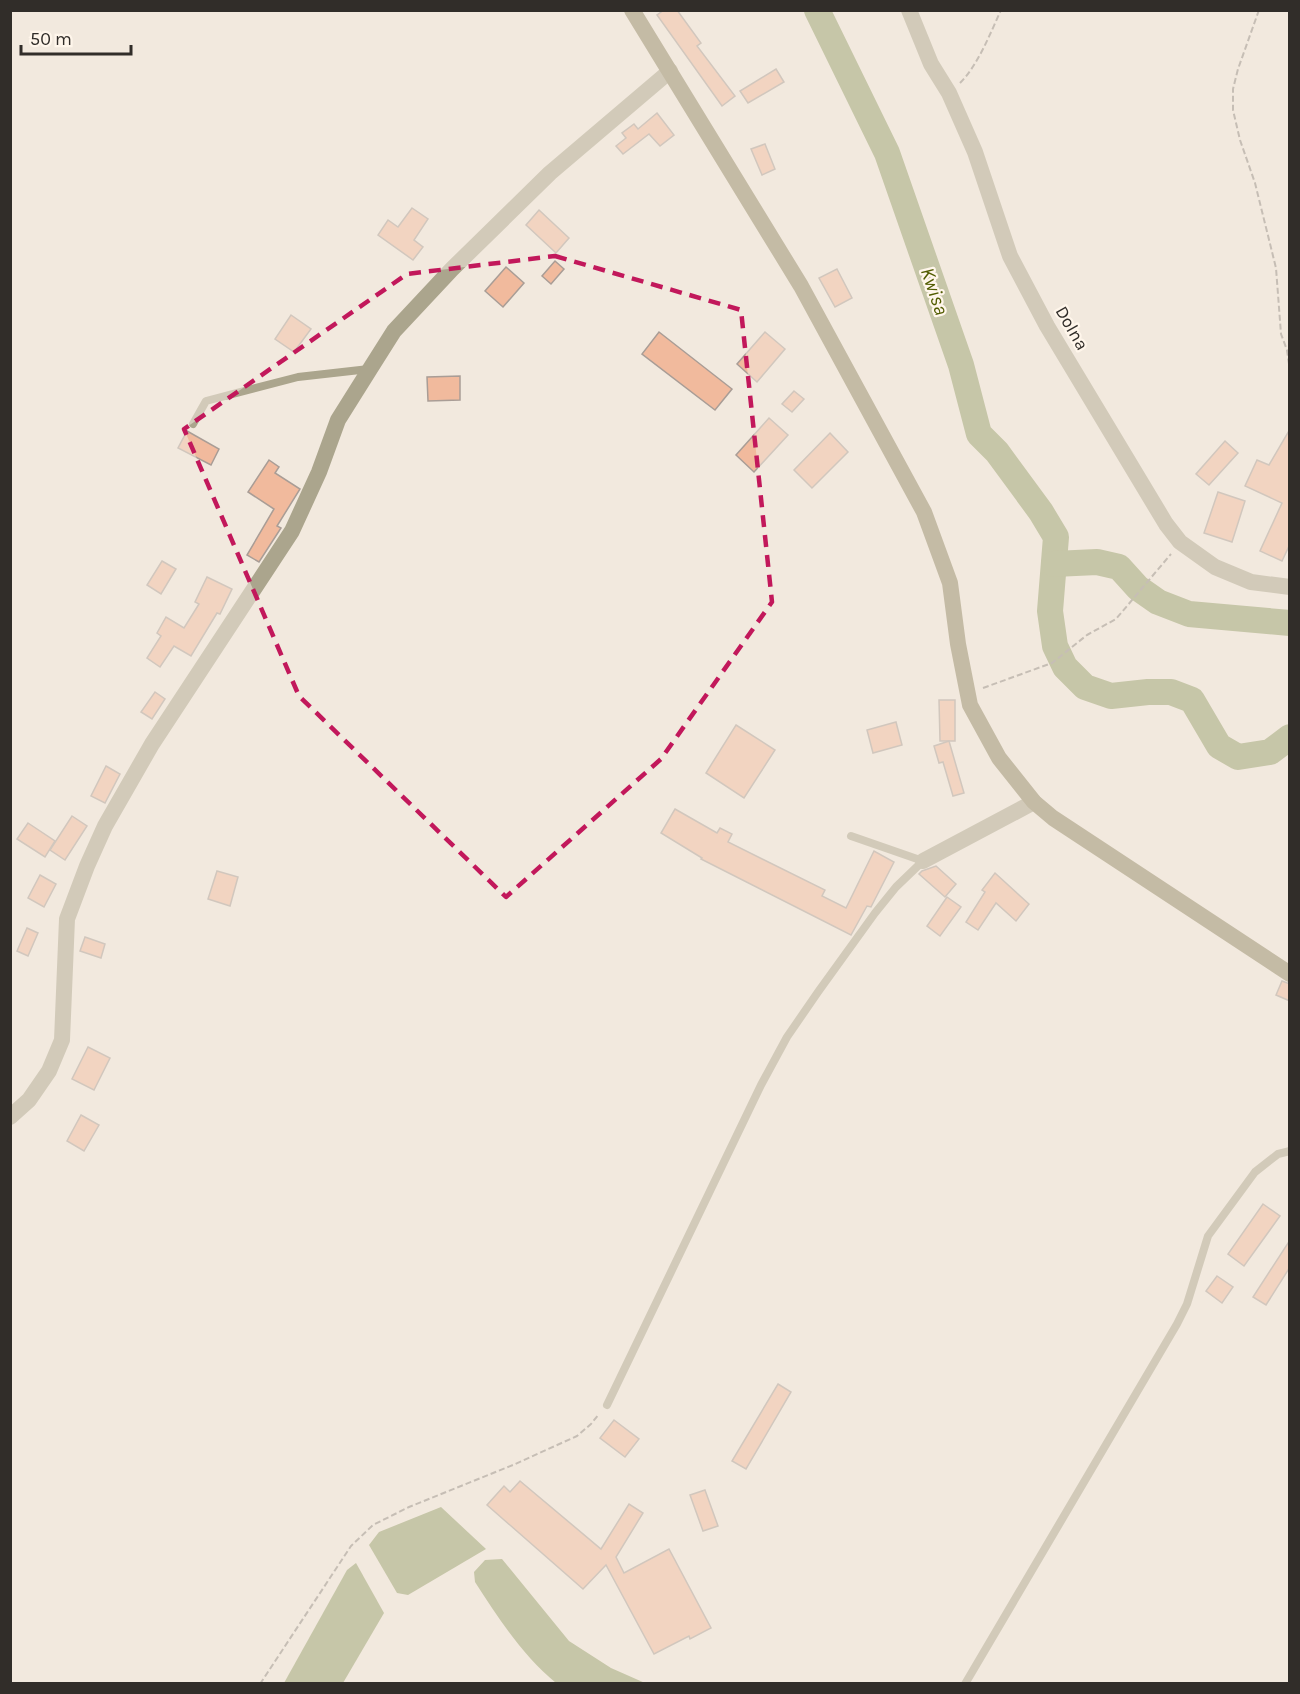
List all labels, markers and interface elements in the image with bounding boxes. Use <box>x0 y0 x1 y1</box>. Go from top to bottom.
scale bar <box>21 18 130 56</box>
text: 50 m <box>30 28 72 50</box>
water label: Kwisa <box>916 264 953 318</box>
street label: Dolna <box>1051 302 1093 354</box>

